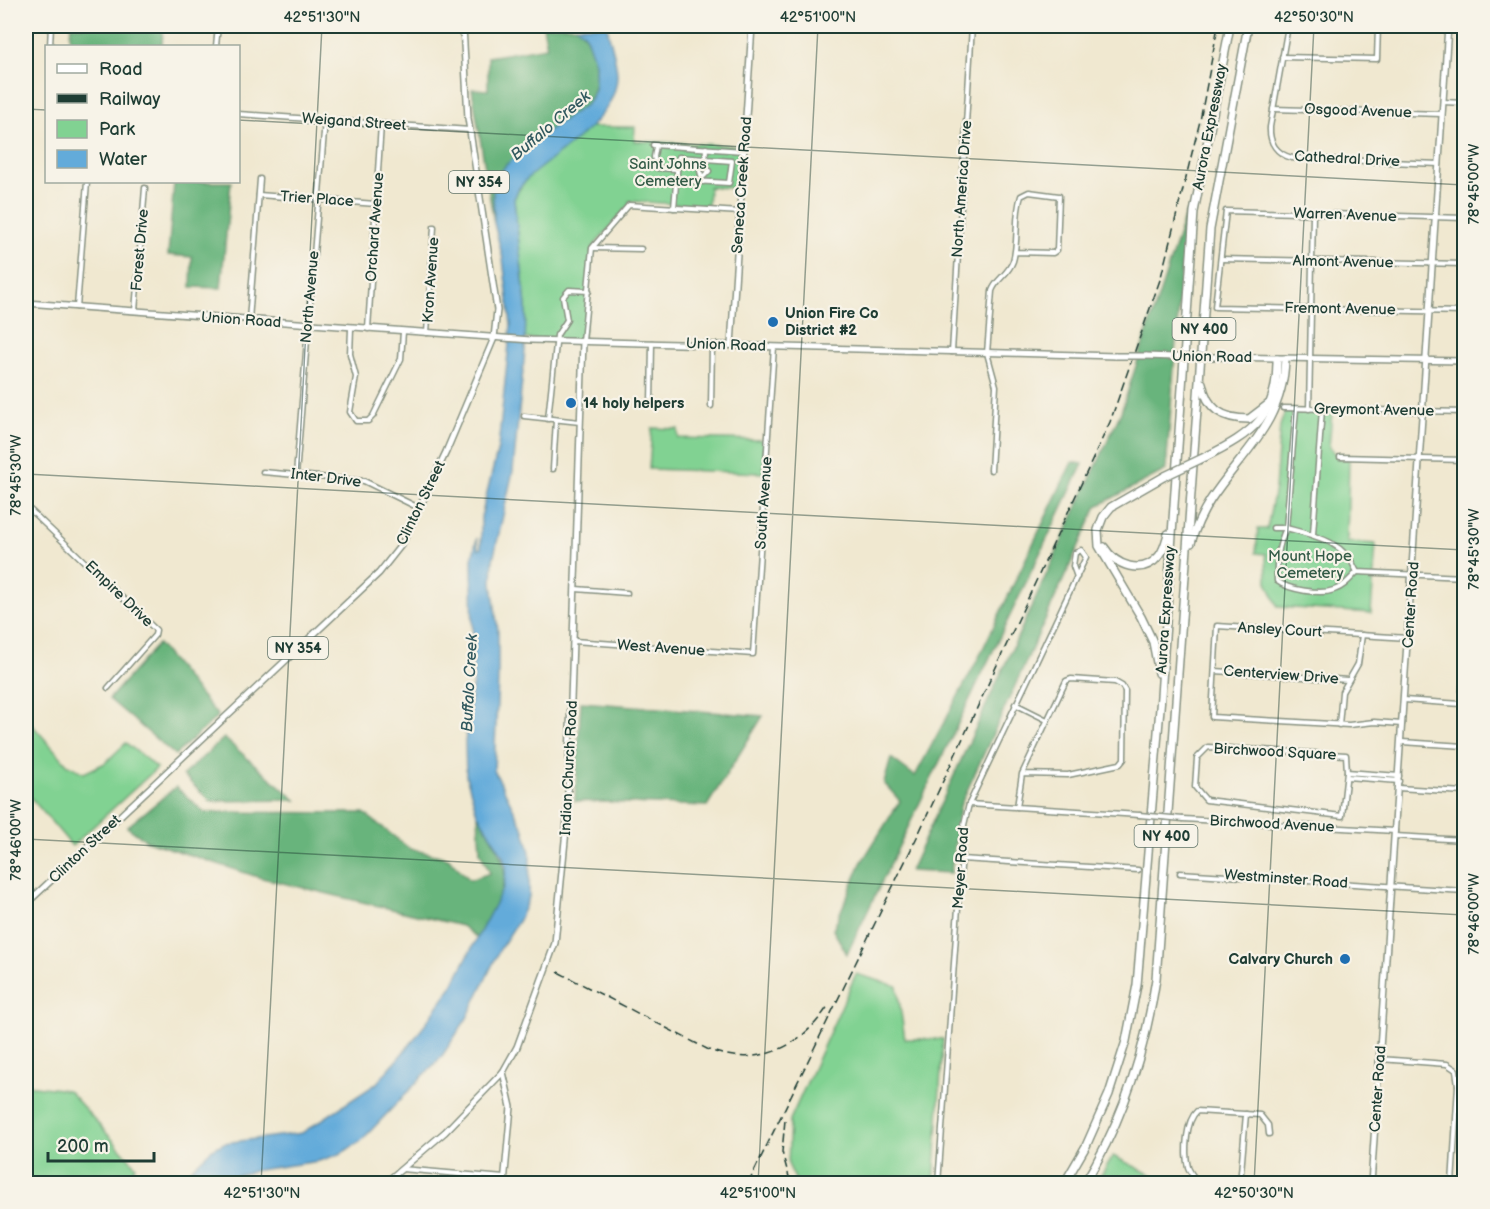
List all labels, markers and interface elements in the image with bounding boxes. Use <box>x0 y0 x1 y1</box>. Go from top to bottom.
text: 42°51'30"N <box>283 8 361 27</box>
text: 42°51'00"N <box>780 8 856 27</box>
text: 42°50'30"N <box>1274 8 1354 27</box>
legend <box>45 45 240 183</box>
text: Road <box>99 59 143 80</box>
street label: Aurora Expressway <box>1188 62 1232 192</box>
water label: Buffalo Creek <box>507 86 596 165</box>
text: Railway <box>99 89 161 110</box>
street label: Osgood Avenue <box>1304 100 1412 122</box>
street label: Weigand Street <box>301 109 407 135</box>
street label: Seneca Creek Road <box>728 116 756 254</box>
text: Park <box>99 119 135 140</box>
street label: North America Drive <box>948 120 976 258</box>
text: 78°45'00"W <box>1465 143 1484 225</box>
street label: Cathedral Drive <box>1294 147 1400 171</box>
text: Water <box>99 149 147 170</box>
park label: Saint Johns Cemetery <box>629 155 707 191</box>
road number: NY 354 <box>449 171 509 193</box>
street label: Orchard Avenue <box>362 172 388 282</box>
street label: Trier Place <box>280 187 354 211</box>
street label: Warren Avenue <box>1293 204 1397 226</box>
street label: Forest Drive <box>127 208 153 292</box>
street label: Kron Avenue <box>419 236 443 324</box>
street label: North Avenue <box>296 250 324 344</box>
street label: Almont Avenue <box>1292 252 1394 272</box>
street label: Fremont Avenue <box>1284 299 1396 319</box>
place label: Union Fire Co District #2 <box>785 304 879 340</box>
street label: Union Road <box>200 308 282 332</box>
marker: Union Fire Co District #2 <box>766 315 780 329</box>
road number: NY 400 <box>1172 318 1236 340</box>
street label: Union Road <box>686 334 766 356</box>
street label: Union Road <box>1172 347 1252 367</box>
place label: 14 holy helpers <box>583 394 684 413</box>
marker: 14 holy helpers <box>564 396 578 410</box>
street label: Greymont Avenue <box>1314 399 1434 421</box>
text: 78°45'30"W <box>7 434 26 516</box>
street label: South Avenue <box>751 456 777 550</box>
street label: Clinton Street <box>392 457 450 549</box>
street label: Inter Drive <box>290 464 362 492</box>
text: 78°45'30"W <box>1465 508 1484 590</box>
street label: Aurora Expressway <box>1152 545 1180 675</box>
park label: Mount Hope Cemetery <box>1268 547 1352 583</box>
street label: Empire Drive <box>81 557 157 631</box>
street label: Center Road <box>1398 561 1424 649</box>
street label: Ansley Court <box>1237 618 1323 642</box>
water label: Buffalo Creek <box>458 632 482 732</box>
street label: West Avenue <box>616 635 706 661</box>
road number: NY 354 <box>268 637 328 659</box>
street label: Centerview Drive <box>1223 661 1339 689</box>
street label: Indian Church Road <box>556 700 582 836</box>
street label: Birchwood Square <box>1213 739 1337 765</box>
text: 78°46'00"W <box>7 799 26 881</box>
street label: Clinton Street <box>45 810 125 887</box>
street label: Birchwood Avenue <box>1209 811 1335 837</box>
road number: NY 400 <box>1134 825 1198 847</box>
street label: Meyer Road <box>949 826 973 910</box>
street label: Westminster Road <box>1223 865 1349 893</box>
text: 78°46'00"W <box>1465 873 1484 955</box>
place label: Calvary Church <box>1229 950 1333 969</box>
marker: Calvary Church <box>1338 952 1352 966</box>
street label: Center Road <box>1365 1045 1391 1133</box>
scale bar <box>48 1125 154 1163</box>
text: 200 m <box>57 1136 109 1157</box>
text: 42°51'30"N <box>223 1184 301 1203</box>
text: 42°51'00"N <box>720 1184 796 1203</box>
text: 42°50'30"N <box>1214 1184 1294 1203</box>

